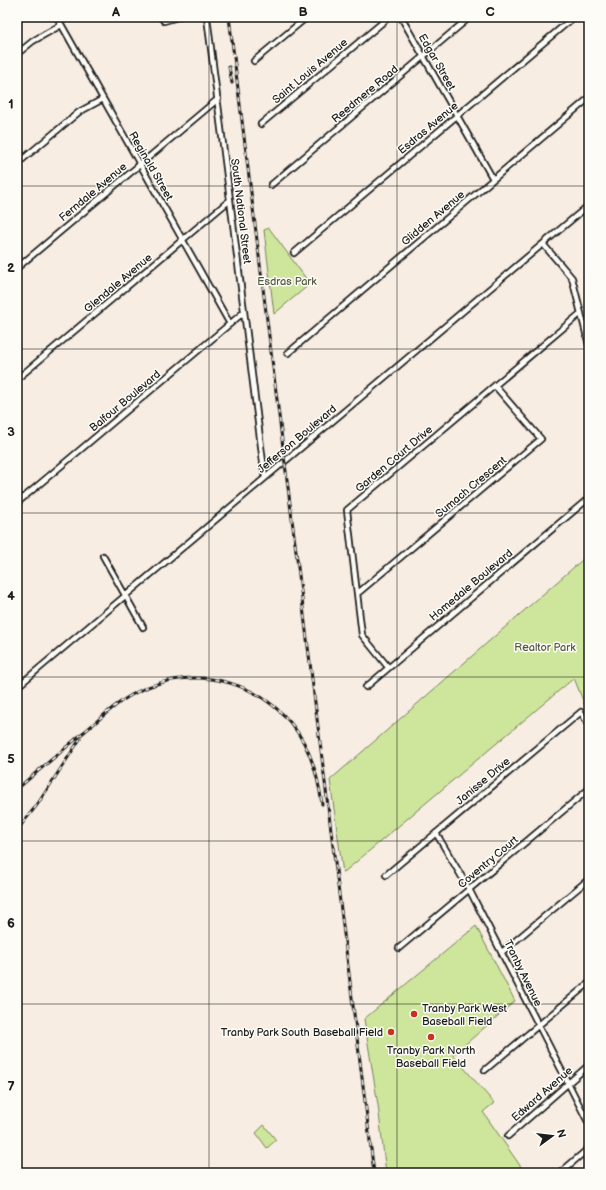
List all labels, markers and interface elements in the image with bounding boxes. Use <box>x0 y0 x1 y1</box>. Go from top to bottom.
text: A <box>111 4 120 20</box>
text: B <box>298 4 308 20</box>
text: C <box>485 4 495 20</box>
street label: Edgar Street <box>416 31 459 93</box>
street label: Saint Louis Avenue <box>270 35 351 106</box>
street label: Reedmere Road <box>329 62 401 126</box>
text: 1 <box>8 96 14 112</box>
street label: Esdras Avenue <box>395 99 461 157</box>
street label: Reginald Street <box>126 129 176 203</box>
street label: South National Street <box>228 158 254 265</box>
street label: Ferndale Avenue <box>57 160 130 224</box>
street label: Glidden Avenue <box>399 187 468 248</box>
street label: Glendale Avenue <box>81 251 155 315</box>
text: 2 <box>7 260 15 276</box>
park label: Esdras Park <box>257 275 317 288</box>
street label: Balfour Boulevard <box>87 368 163 434</box>
street label: Jefferson Boulevard <box>255 402 339 476</box>
street label: Garden Court Drive <box>353 423 436 495</box>
text: 3 <box>7 424 15 440</box>
street label: Sumach Crescent <box>433 453 510 520</box>
street label: Homedale Boulevard <box>427 546 515 624</box>
text: 4 <box>7 588 15 604</box>
park label: Realtor Park <box>514 641 576 654</box>
text: 5 <box>7 751 15 767</box>
street label: Janisse Drive <box>453 754 513 807</box>
street label: Coventry Court <box>455 833 521 891</box>
text: 6 <box>7 915 15 931</box>
street label: Tranby Avenue <box>501 938 545 1009</box>
place label: Tranby Park West Baseball Field <box>422 1002 508 1028</box>
marker: Tranby Park West Baseball Field <box>409 1009 419 1019</box>
place label: Tranby Park South Baseball Field <box>221 1026 383 1039</box>
marker: Tranby Park South Baseball Field <box>386 1027 396 1037</box>
marker: Tranby Park North Baseball Field <box>426 1032 436 1042</box>
place label: Tranby Park North Baseball Field <box>387 1044 475 1070</box>
street label: Edward Avenue <box>509 1064 576 1124</box>
text: 7 <box>7 1079 15 1095</box>
north arrow <box>532 1116 572 1156</box>
text: N <box>554 1128 569 1139</box>

